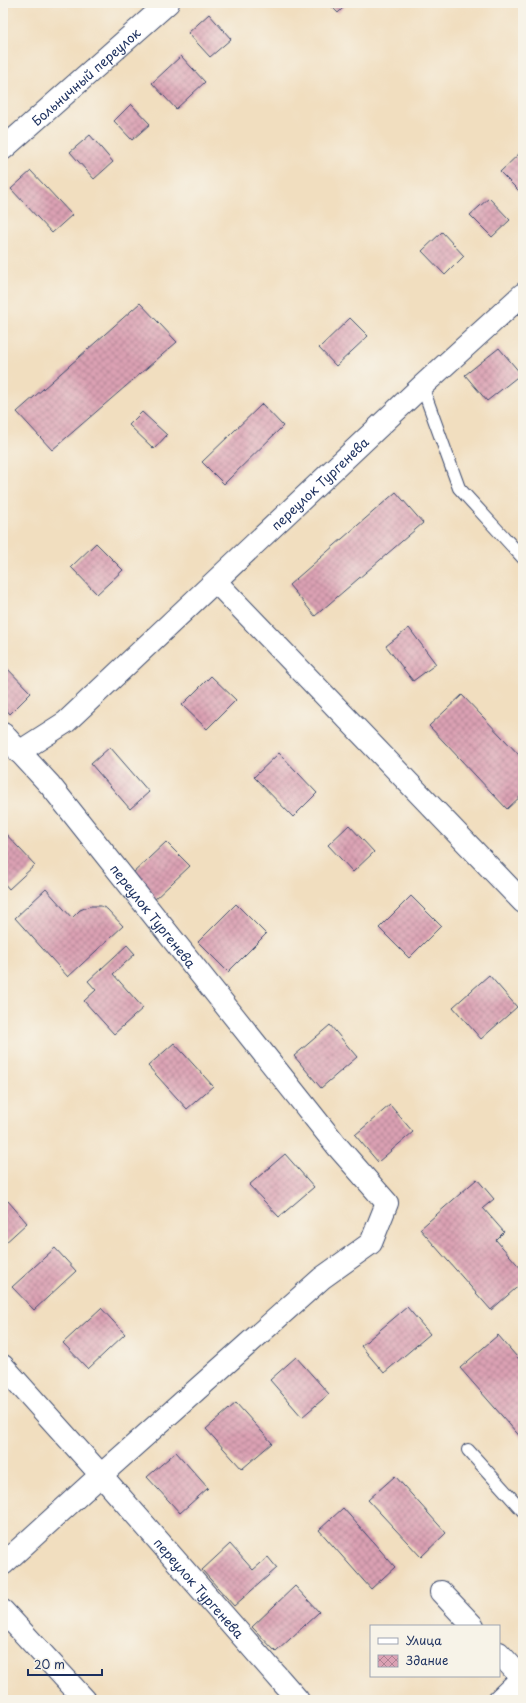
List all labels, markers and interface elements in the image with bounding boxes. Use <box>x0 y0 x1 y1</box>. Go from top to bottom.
street label: Больничный переулок <box>27 23 144 129</box>
street label: переулок Тургенева <box>266 431 373 534</box>
street label: переулок Тургенева <box>106 859 202 972</box>
street label: переулок Тургенева <box>150 1533 249 1643</box>
legend <box>370 1625 500 1677</box>
text: Улица <box>406 1631 442 1649</box>
scale bar <box>28 1651 102 1677</box>
text: Здание <box>406 1651 448 1669</box>
text: 20 m <box>34 1655 65 1673</box>

